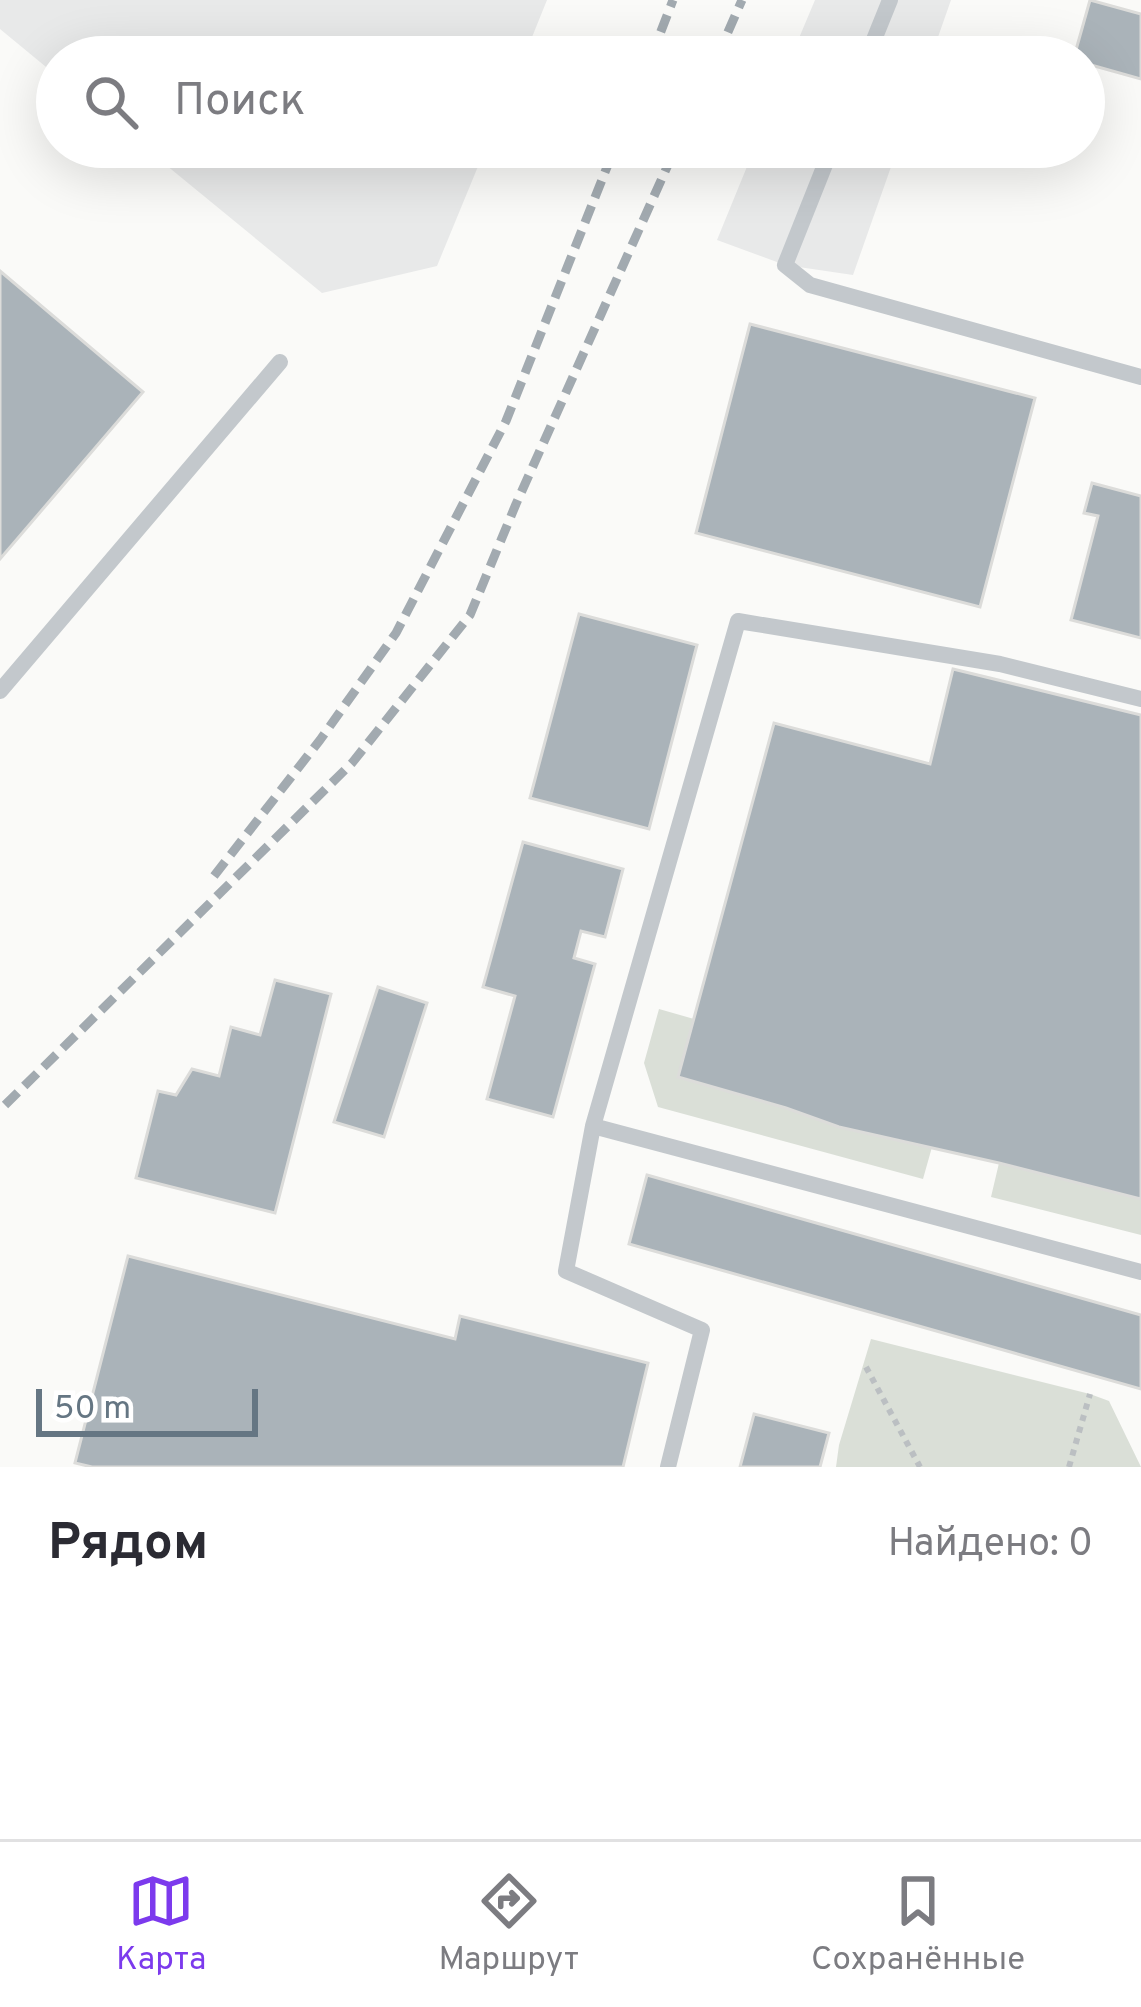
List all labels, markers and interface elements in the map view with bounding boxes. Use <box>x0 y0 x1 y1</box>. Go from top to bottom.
search box <box>36 36 1105 168</box>
icon: search <box>78 69 144 135</box>
text: Поиск <box>174 74 305 131</box>
scale bar <box>36 1383 258 1436</box>
text: 50 m <box>54 1389 131 1431</box>
text: Рядом <box>48 1513 208 1578</box>
text: Найдено: 0 <box>888 1521 1093 1570</box>
tab: Карта <box>116 1868 206 1982</box>
tab: Маршрут <box>438 1868 579 1982</box>
tab: Сохранённые <box>811 1868 1025 1982</box>

